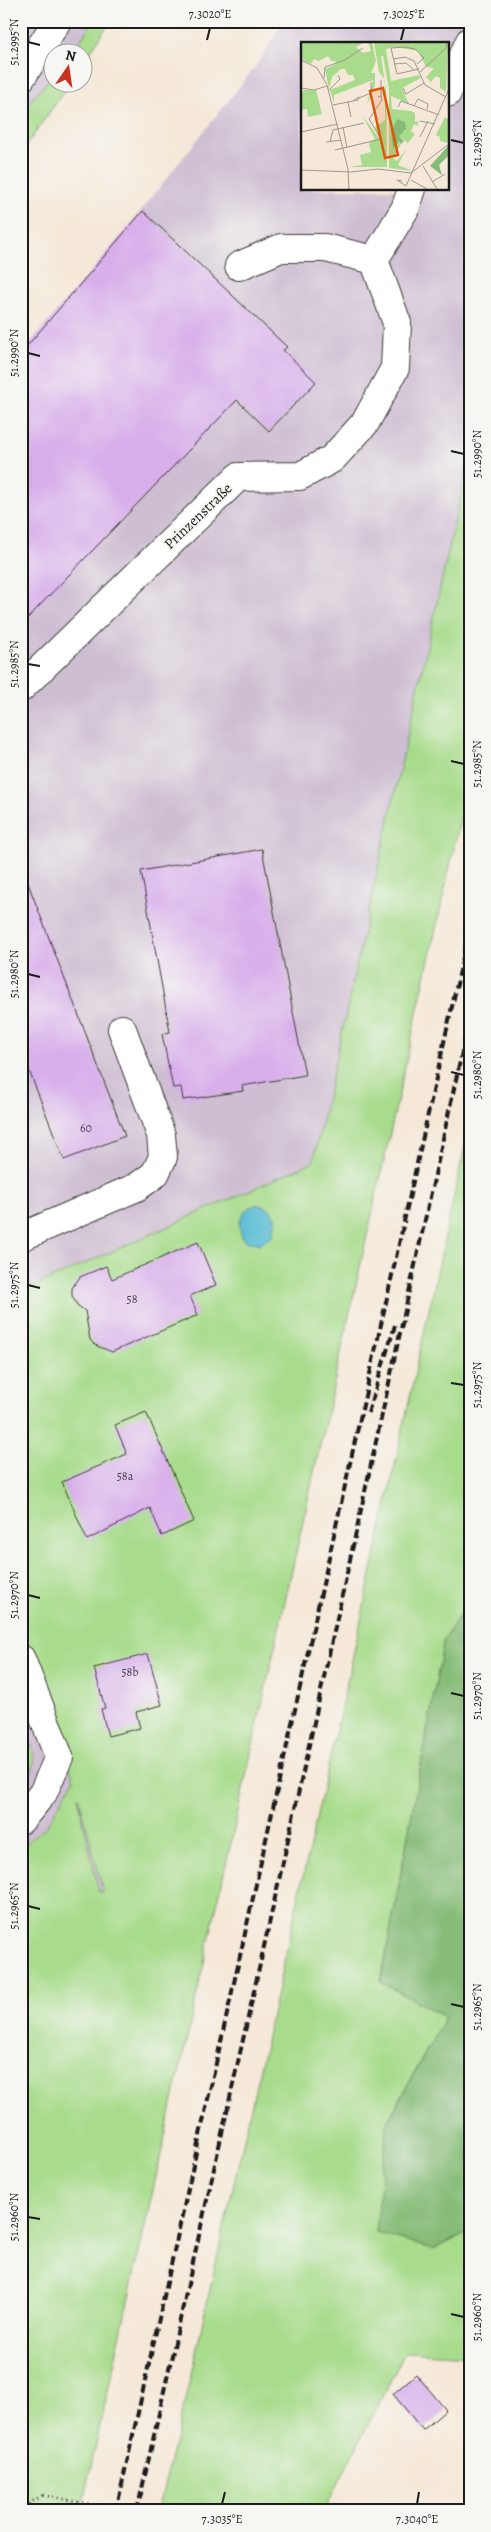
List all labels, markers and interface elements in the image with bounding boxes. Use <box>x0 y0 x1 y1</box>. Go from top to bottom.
text: 7.3020°E <box>189 6 231 22</box>
text: 7.3025°E <box>383 6 425 22</box>
text: 51.2995°N <box>6 18 22 65</box>
north arrow <box>42 42 92 92</box>
inset map <box>301 42 448 190</box>
text: N <box>64 45 78 66</box>
text: 51.2995°N <box>469 119 485 166</box>
text: 51.2990°N <box>6 329 22 377</box>
text: 51.2990°N <box>469 430 485 478</box>
street label: Prinzenstraße <box>160 478 237 554</box>
text: 51.2985°N <box>6 640 22 688</box>
text: 51.2985°N <box>469 740 485 788</box>
text: 51.2980°N <box>6 949 22 998</box>
text: 51.2980°N <box>469 1050 485 1099</box>
house number: 60 <box>80 1120 92 1136</box>
text: 51.2975°N <box>6 1261 22 1308</box>
house number: 58 <box>127 1291 138 1307</box>
text: 51.2975°N <box>469 1361 485 1408</box>
house number: 58a <box>117 1468 134 1484</box>
text: 51.2970°N <box>6 1571 22 1619</box>
house number: 58b <box>121 1664 139 1680</box>
text: 51.2970°N <box>469 1672 485 1720</box>
text: 51.2965°N <box>6 1882 22 1930</box>
text: 51.2965°N <box>469 1983 485 2031</box>
text: 51.2960°N <box>6 2192 22 2241</box>
text: 51.2960°N <box>469 2292 485 2341</box>
text: 7.3035°E <box>202 2511 242 2527</box>
text: 7.3040°E <box>396 2511 438 2527</box>

